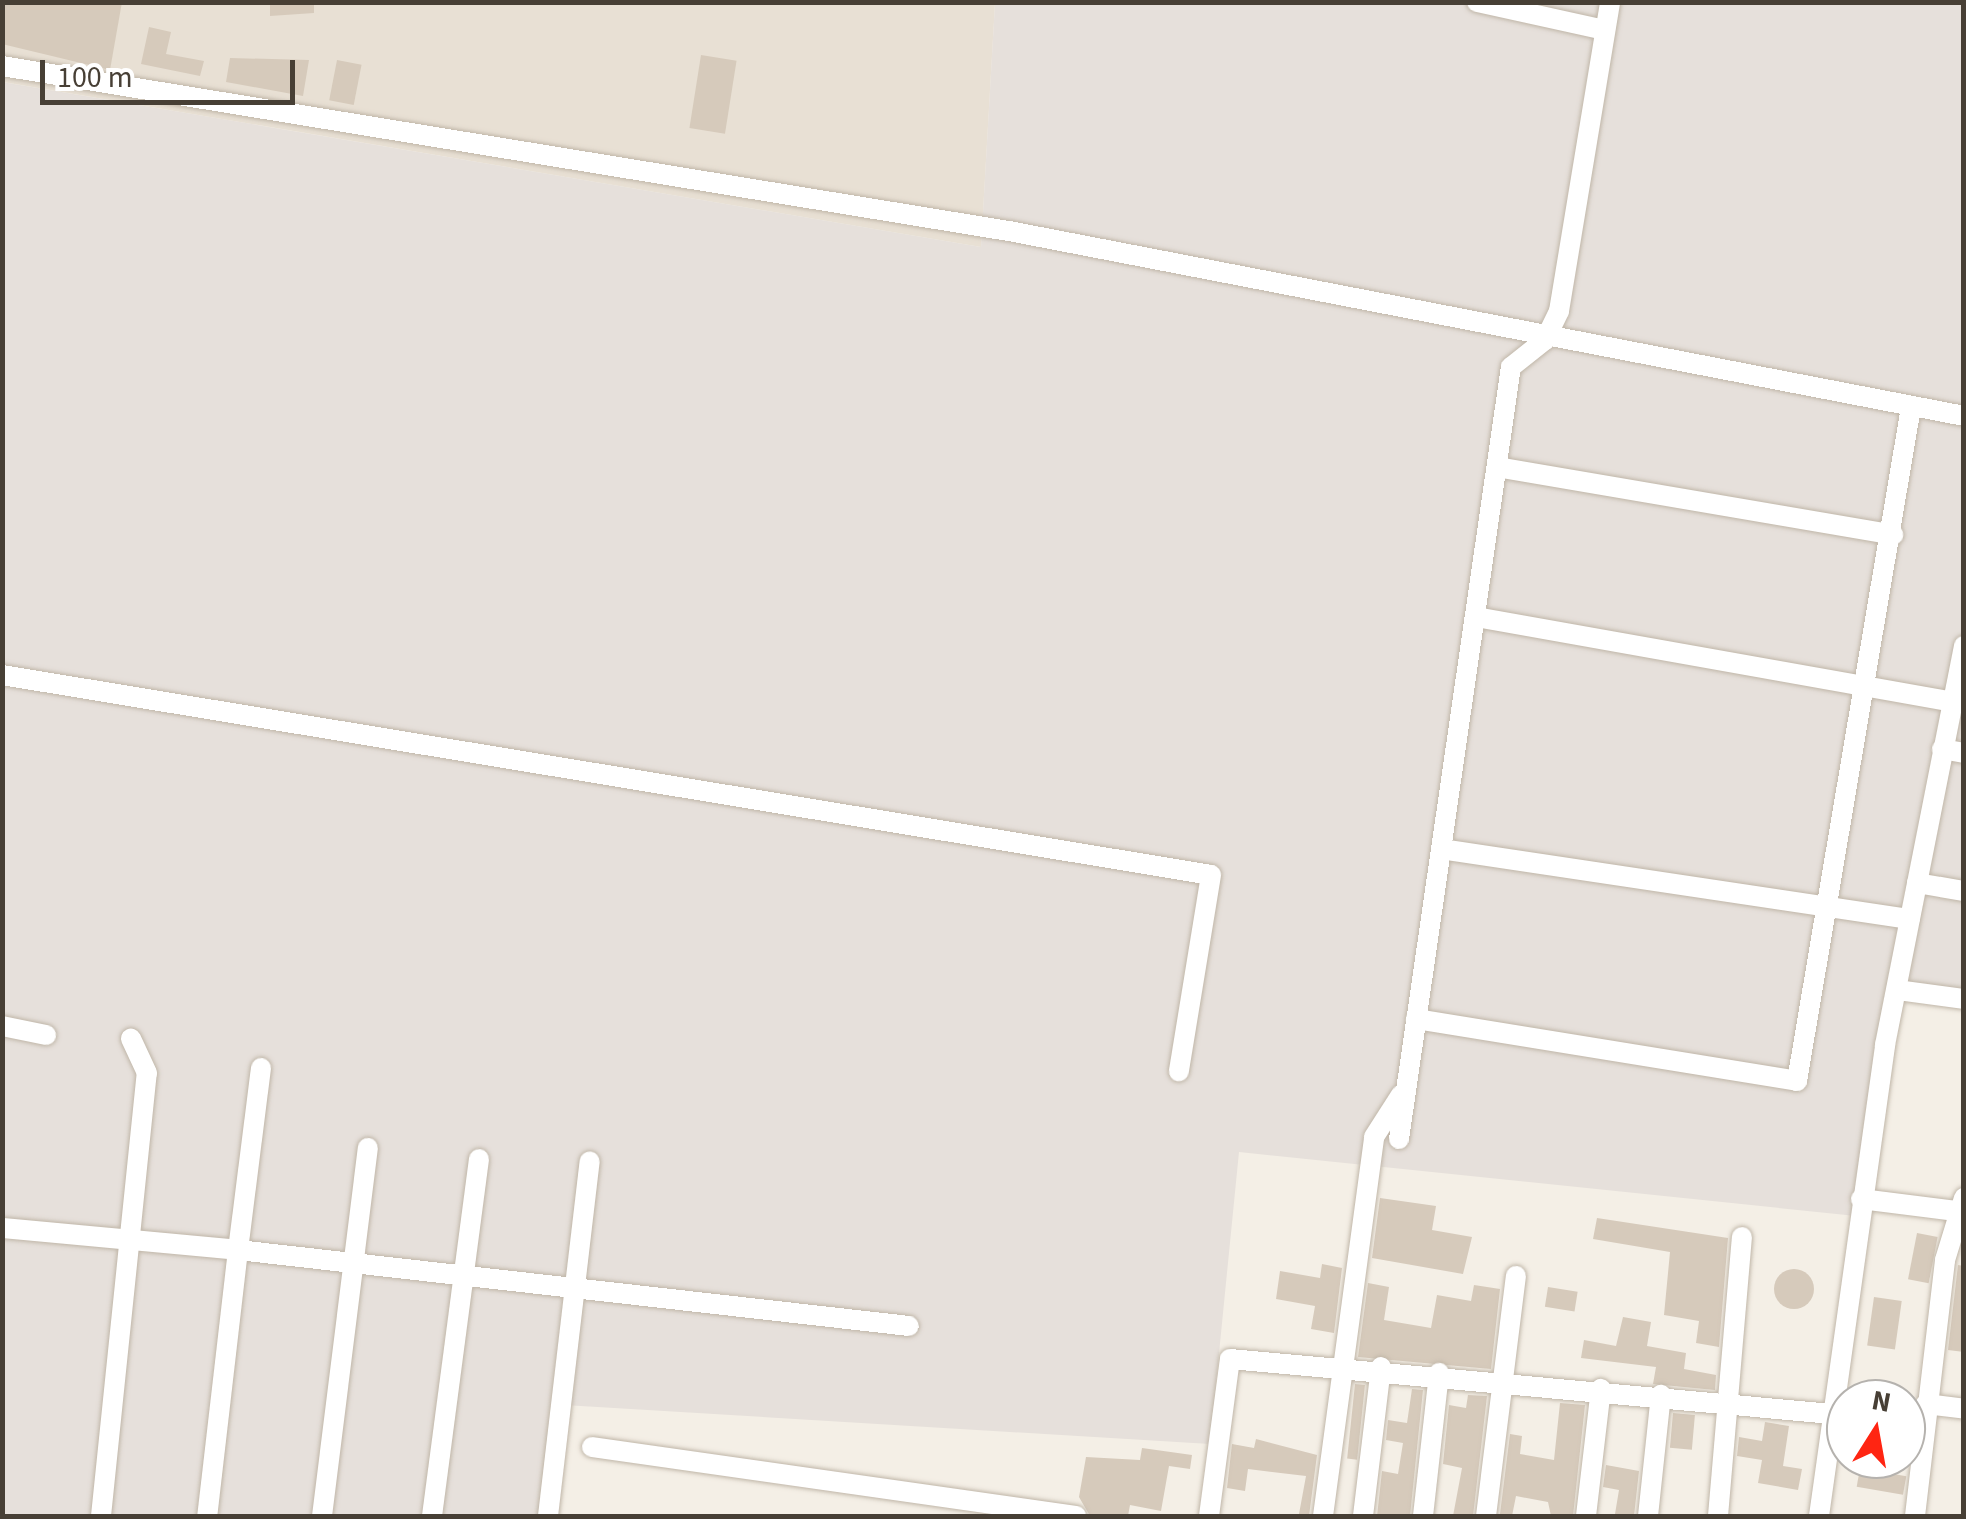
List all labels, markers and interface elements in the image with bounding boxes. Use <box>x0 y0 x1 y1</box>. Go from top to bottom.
scale bar <box>45 40 300 102</box>
text: 100 m <box>57 56 133 99</box>
north arrow <box>1826 1379 1926 1479</box>
text: N <box>1868 1380 1894 1423</box>

